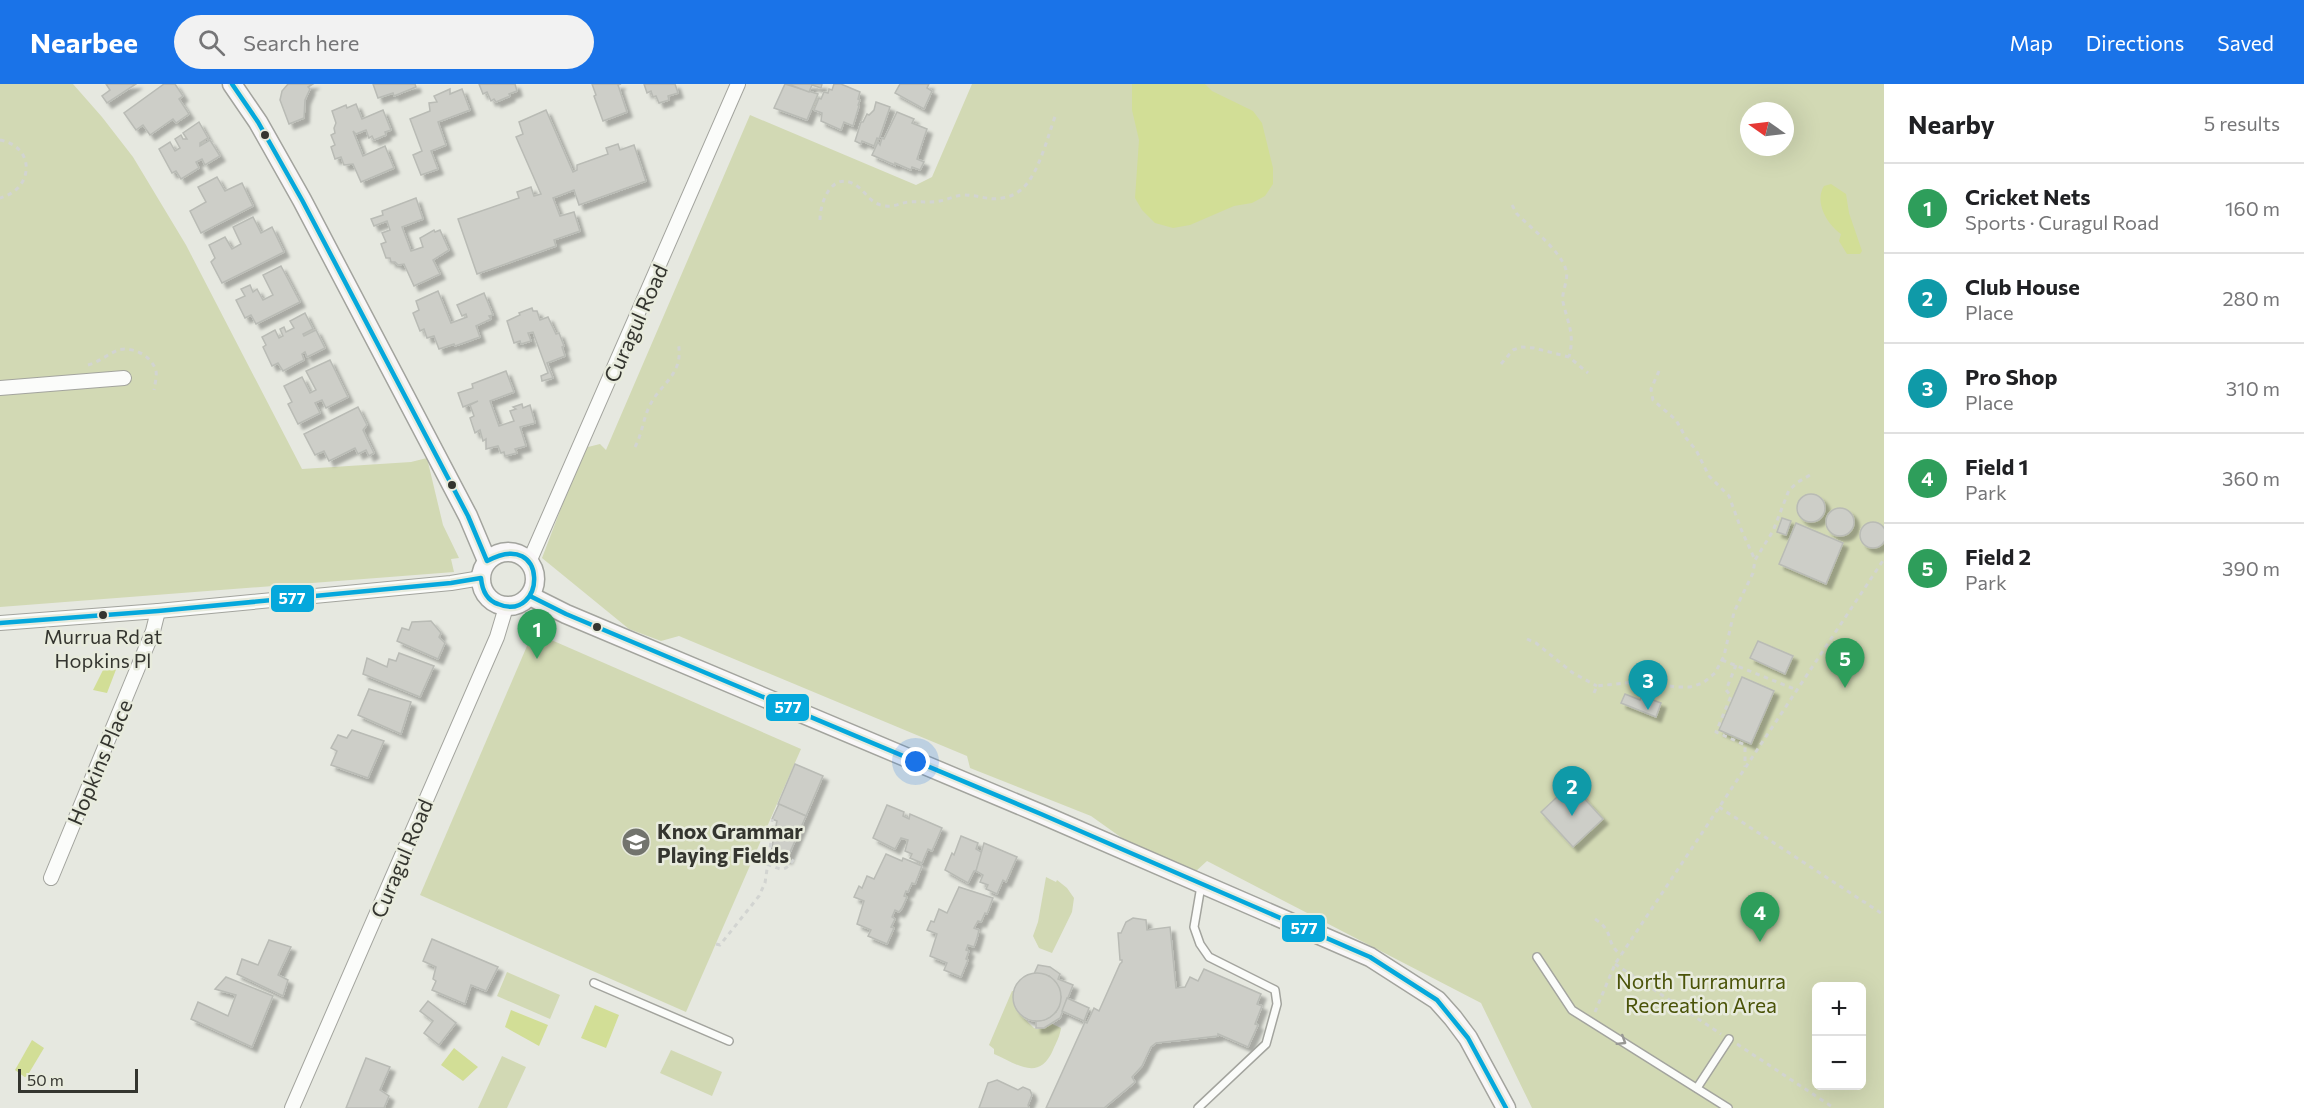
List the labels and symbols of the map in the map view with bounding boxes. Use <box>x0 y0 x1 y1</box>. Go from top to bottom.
north arrow <box>1740 102 1794 156</box>
unlabelled marker <box>259 129 271 141</box>
street label: Curagul Road <box>598 260 672 386</box>
unlabelled marker <box>446 479 458 491</box>
line badge: 577 <box>270 584 315 613</box>
text: 577 <box>279 588 306 607</box>
marker: Murrua Rd at Hopkins Pl <box>97 609 109 621</box>
pin: 1 <box>518 610 556 659</box>
unlabelled marker <box>591 621 603 633</box>
place label: Murrua Rd at Hopkins Pl <box>44 624 162 672</box>
pin: 5 <box>1826 638 1864 688</box>
pin: 3 <box>1628 660 1668 710</box>
line badge: 577 <box>765 693 810 722</box>
street label: Hopkins Place <box>61 695 137 829</box>
text: 577 <box>775 697 802 716</box>
your location <box>901 747 930 776</box>
pin: 2 <box>1552 766 1592 816</box>
street label: Curagul Road <box>365 795 437 921</box>
place label: Knox Grammar Playing Fields <box>657 818 803 867</box>
school or university icon: Knox Grammar Playing Fields <box>620 826 652 858</box>
pin: 4 <box>1740 892 1780 942</box>
line badge: 577 <box>1281 914 1326 943</box>
text: 577 <box>1291 918 1318 937</box>
park label: North Turramurra Recreation Area <box>1616 968 1786 1017</box>
one-way arrow <box>1616 1033 1626 1045</box>
scale bar <box>18 1066 138 1094</box>

